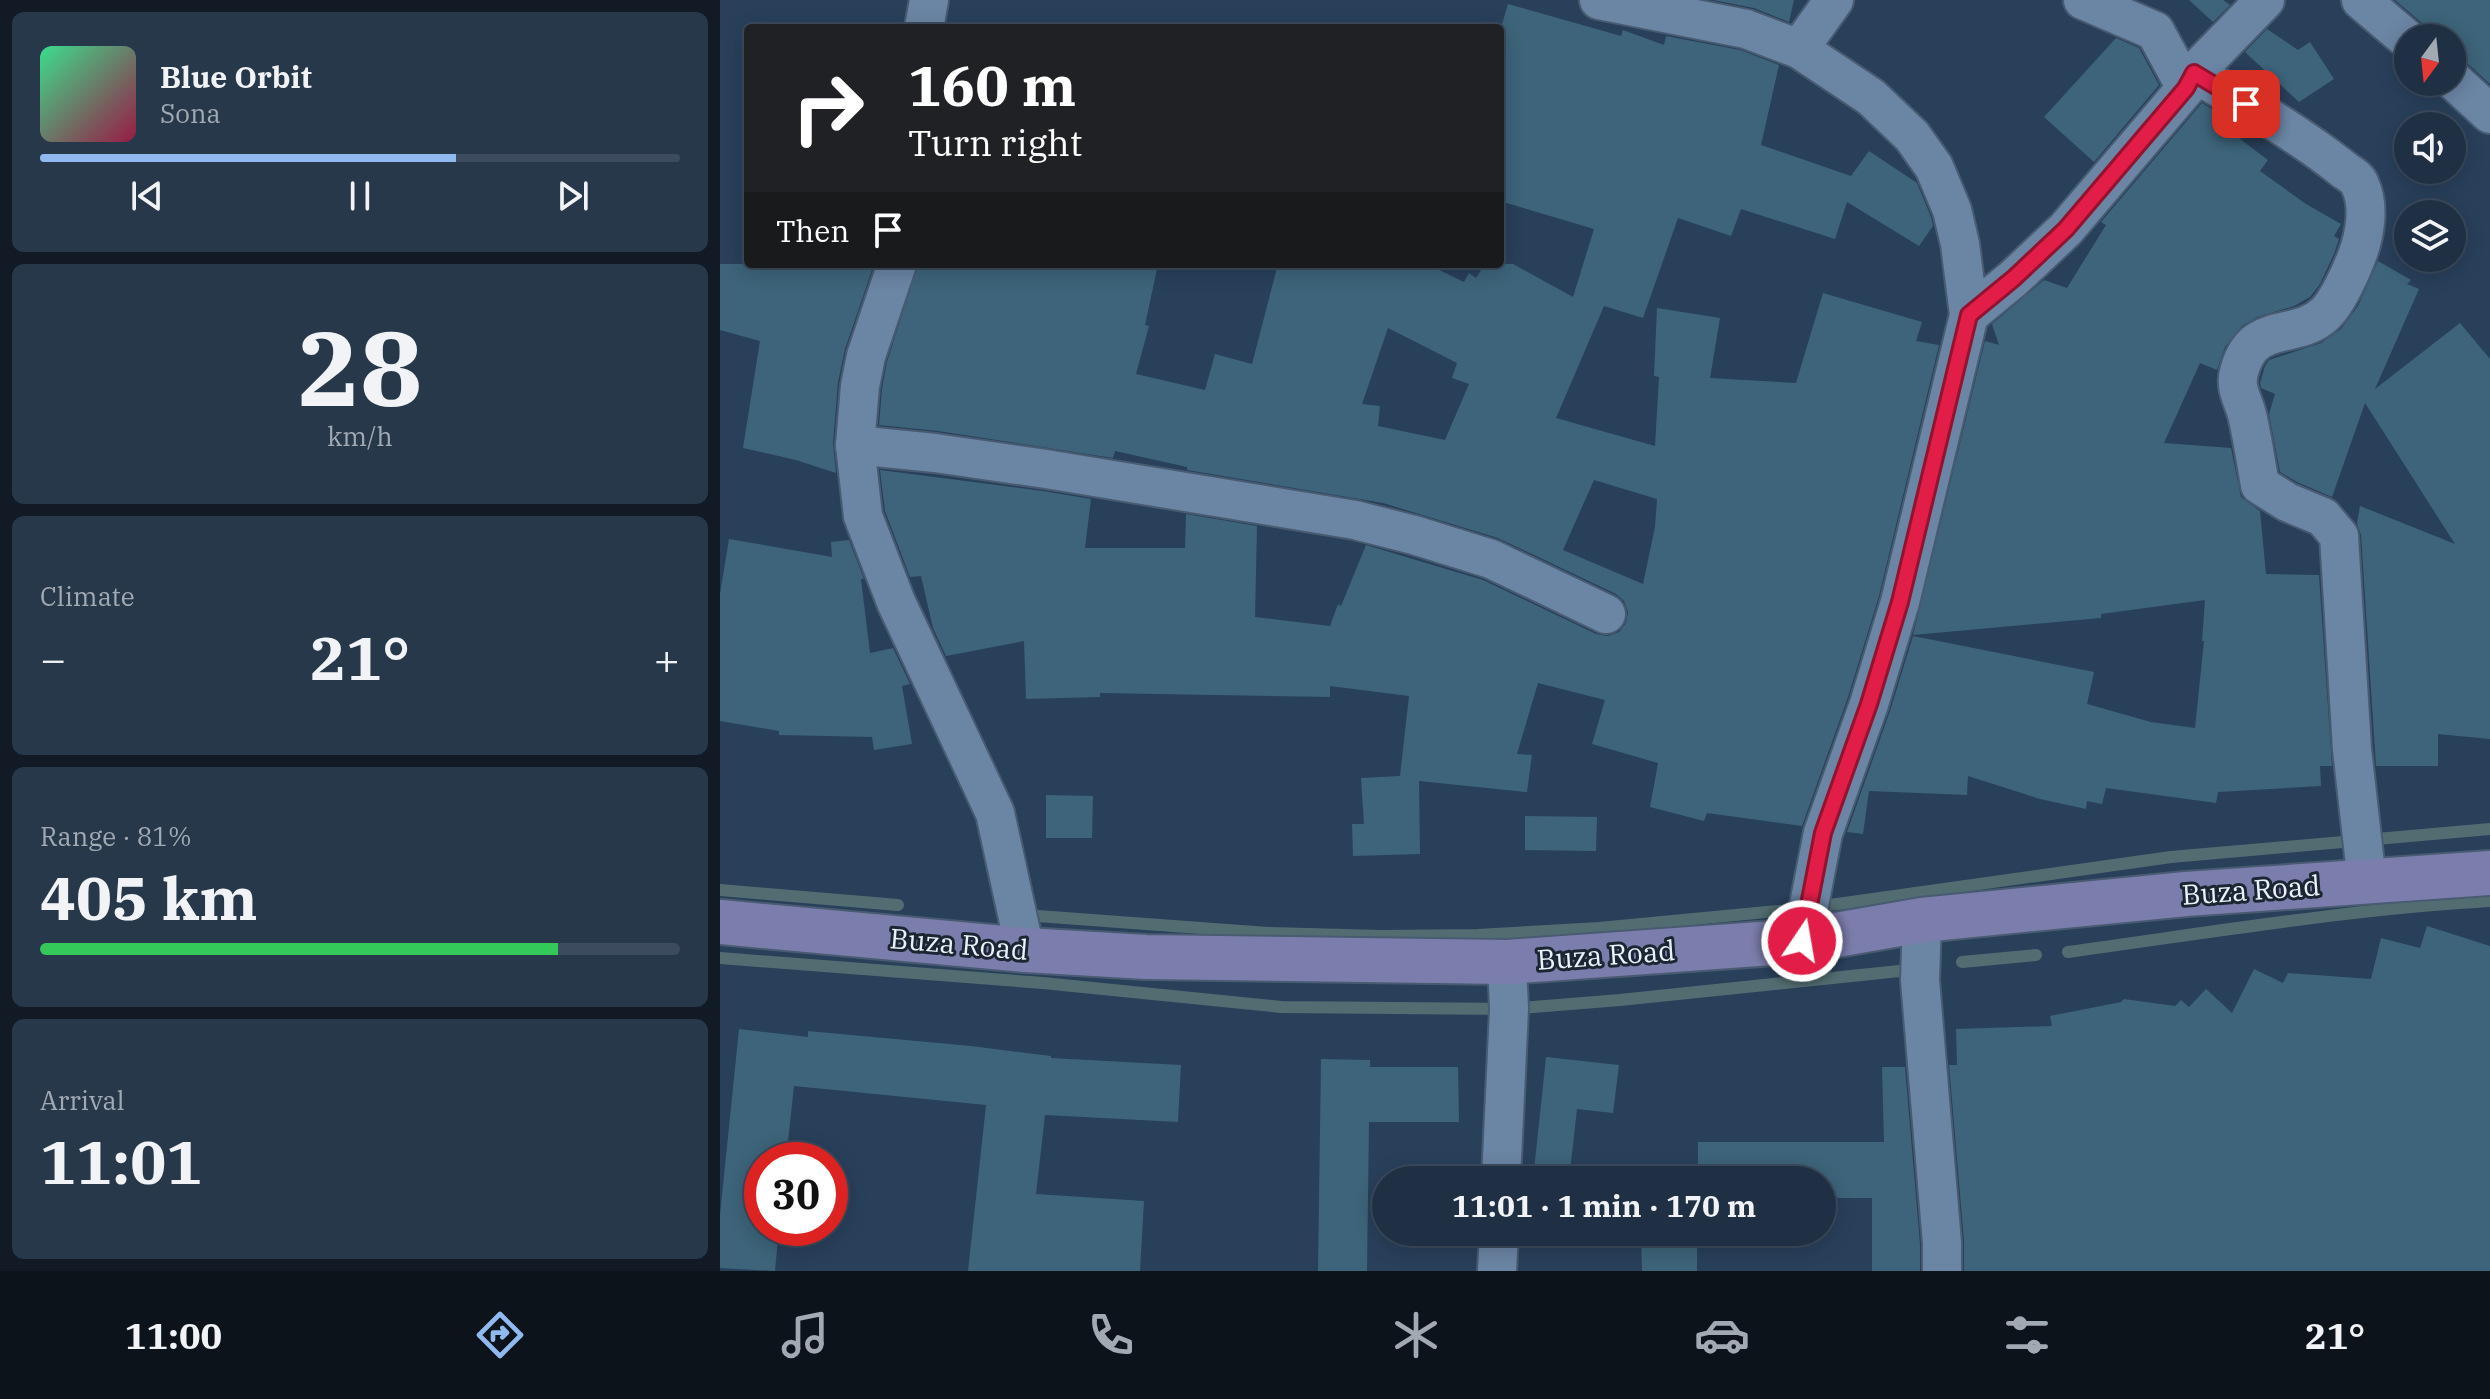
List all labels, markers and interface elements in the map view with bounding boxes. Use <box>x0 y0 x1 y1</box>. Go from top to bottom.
north arrow <box>2394 24 2466 96</box>
map controls <box>2394 24 2466 272</box>
text: 160 m <box>908 49 1076 121</box>
icon: right <box>776 56 880 160</box>
text: Blue Orbit <box>160 57 312 96</box>
pin <box>2212 70 2280 138</box>
icon: arrive <box>2224 82 2268 126</box>
text: Sona <box>160 96 221 130</box>
button: sound <box>2394 112 2466 184</box>
text: Turn right <box>908 119 1082 166</box>
icon: previous <box>125 174 169 218</box>
icon: pause <box>338 174 382 218</box>
icon: next <box>551 174 595 218</box>
button: layers <box>2394 200 2466 272</box>
icon: arrive <box>866 208 910 252</box>
text: Then <box>776 211 850 250</box>
text: 28 <box>298 299 422 435</box>
text: km/h <box>327 419 393 453</box>
text: Climate <box>40 579 135 613</box>
text: 21° <box>310 618 410 697</box>
text: − <box>40 630 66 687</box>
text: + <box>654 630 680 687</box>
text: Range · 81% <box>40 819 192 853</box>
text: 405 km <box>40 858 258 937</box>
street label: Buza Road <box>2181 866 2321 913</box>
position arrow <box>1760 899 1844 983</box>
street label: Buza Road <box>888 919 1030 968</box>
street label: Buza Road <box>1536 931 1676 978</box>
text: Arrival <box>40 1083 125 1117</box>
text: 11:01 <box>40 1122 202 1201</box>
speed limit sign: 30 <box>744 1142 848 1246</box>
text: 11:01 · 1 min · 170 m <box>1452 1186 1756 1225</box>
icon: directions <box>472 1307 528 1363</box>
icon: music <box>777 1307 833 1363</box>
icon: phone <box>1083 1307 1139 1363</box>
icon: climate <box>1388 1307 1444 1363</box>
icon: car <box>1694 1307 1750 1363</box>
icon: filters <box>1999 1307 2055 1363</box>
text: 11:00 <box>125 1312 222 1359</box>
text: 21° <box>2305 1312 2365 1359</box>

